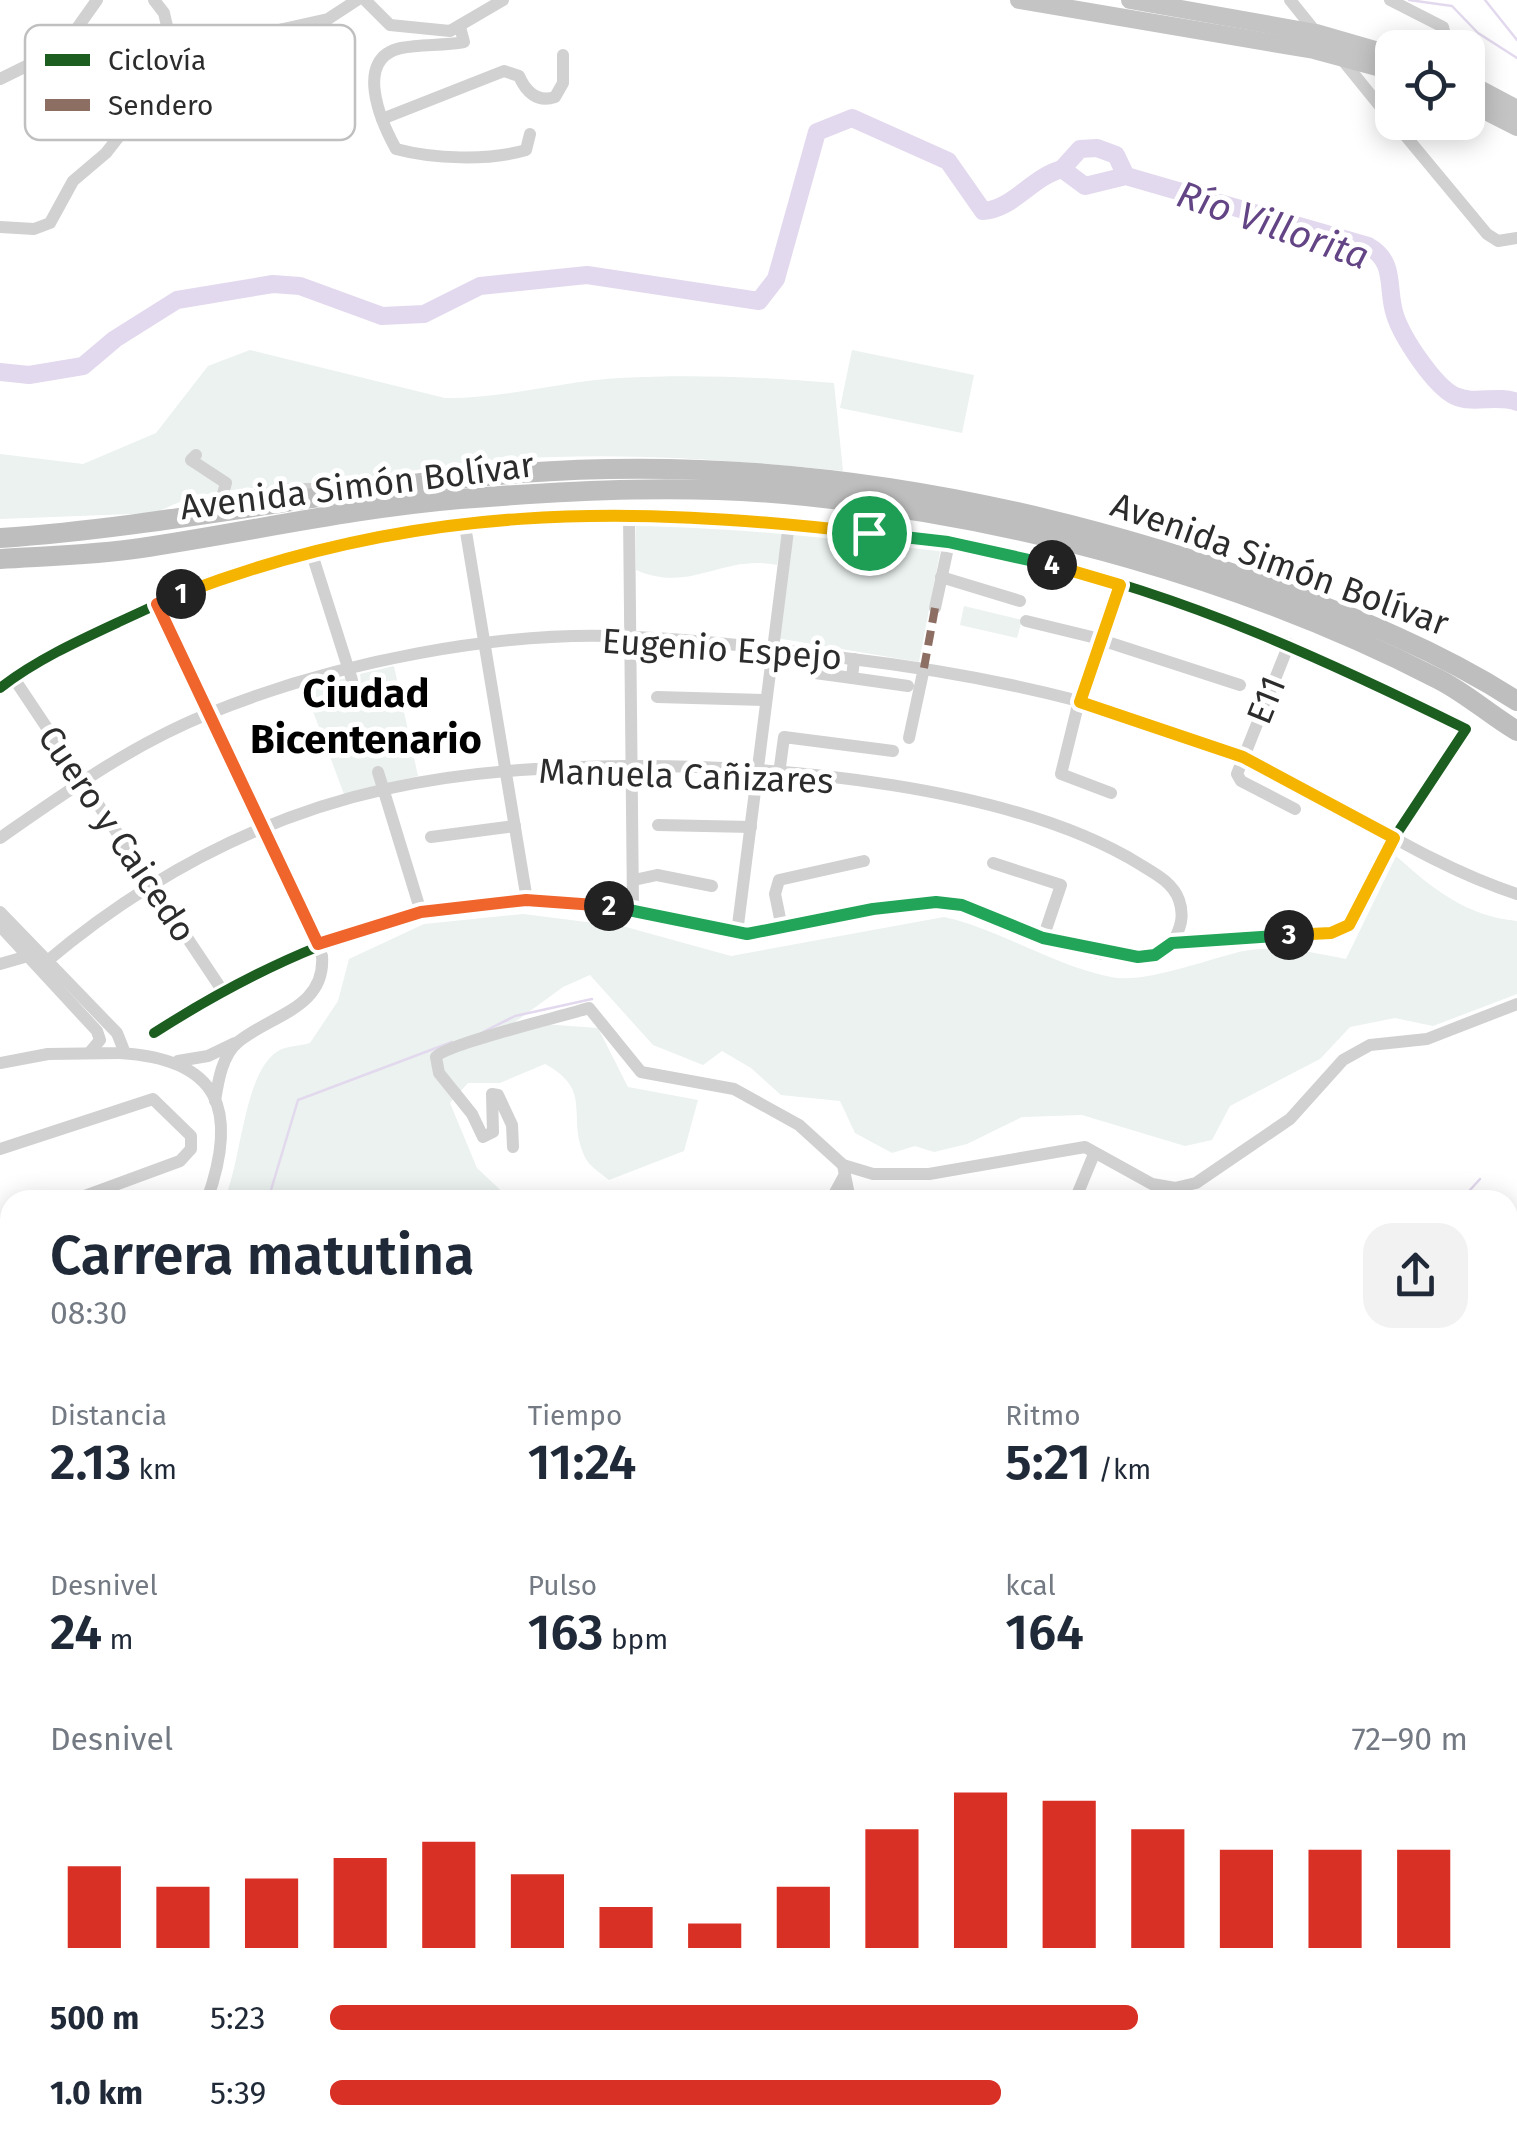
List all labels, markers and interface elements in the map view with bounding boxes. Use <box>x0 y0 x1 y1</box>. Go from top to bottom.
legend <box>25 25 355 140</box>
map controls <box>1375 30 1485 140</box>
button: locate <box>1375 30 1485 140</box>
text: Ciclovía <box>108 44 206 77</box>
text: Sendero <box>108 89 213 122</box>
water label: Río Villorita <box>1171 171 1375 279</box>
street label: Avenida Simón Bolívar <box>178 443 537 529</box>
street label: Avenida Simón Bolívar <box>1106 483 1455 645</box>
pin <box>827 491 912 576</box>
icon: arrive <box>842 506 897 561</box>
pin: 4 <box>1027 540 1077 590</box>
text: 4 <box>1044 548 1060 581</box>
pin: 1 <box>156 569 206 619</box>
text: 1 <box>175 577 188 610</box>
street label: Eugenio Espejo <box>601 620 843 678</box>
district label: Ciudad Bicentenario <box>250 670 482 764</box>
street label: E11 <box>1238 670 1294 730</box>
street label: Cuero y Caicedo <box>29 718 205 950</box>
street label: Manuela Cañizares <box>538 750 834 802</box>
pin: 2 <box>584 881 634 931</box>
text: 2 <box>602 889 616 922</box>
pin: 3 <box>1264 910 1314 960</box>
text: 3 <box>1282 918 1296 951</box>
text: Carrera matutina <box>50 1223 474 1289</box>
button: share <box>1363 1223 1468 1328</box>
text: 08:30 <box>50 1294 127 1332</box>
text: Distancia <box>50 1399 167 1432</box>
text: Tiempo <box>528 1399 622 1432</box>
text: Ritmo <box>1005 1399 1081 1432</box>
text: 2.13 <box>50 1432 131 1492</box>
text: 11:24 <box>528 1432 636 1492</box>
text: 5:21 <box>1005 1432 1091 1492</box>
text: km <box>131 1453 177 1486</box>
text: /km <box>1091 1453 1151 1486</box>
text: Desnivel <box>50 1569 158 1602</box>
text: Pulso <box>528 1569 597 1602</box>
text: kcal <box>1005 1569 1056 1602</box>
text: 24 <box>50 1602 102 1662</box>
text: 163 <box>528 1602 604 1662</box>
text: 164 <box>1005 1602 1084 1662</box>
text: m <box>102 1623 133 1656</box>
text: bpm <box>604 1623 668 1656</box>
text: Desnivel <box>50 1720 173 1758</box>
text: 72–90 m <box>1352 1720 1468 1758</box>
text: 500 m <box>50 1999 139 2037</box>
text: 5:23 <box>210 1999 265 2037</box>
text: 1.0 km <box>50 2074 143 2112</box>
text: 5:39 <box>210 2074 266 2112</box>

